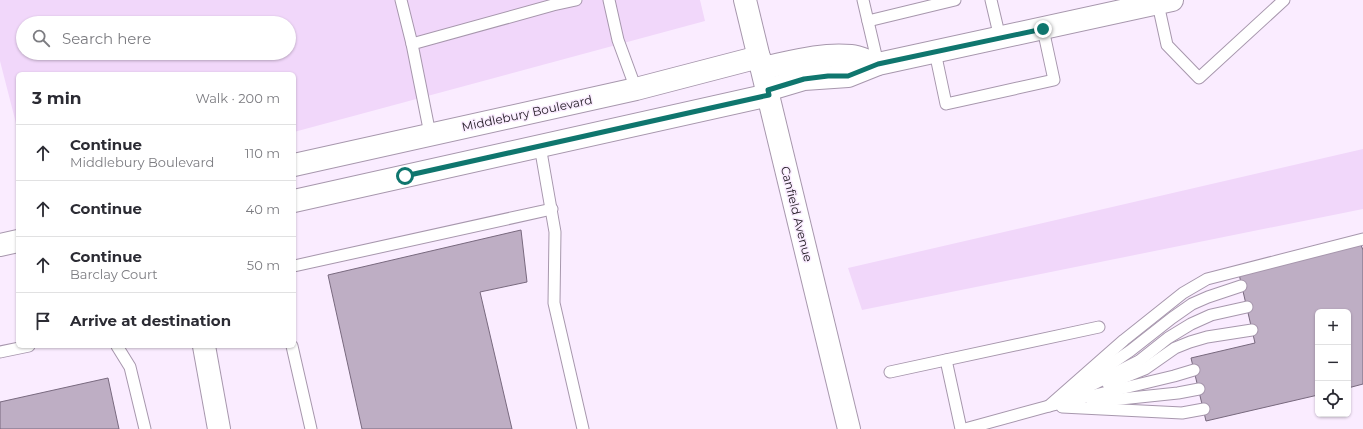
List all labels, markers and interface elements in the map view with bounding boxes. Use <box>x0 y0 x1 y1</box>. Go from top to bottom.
search box <box>16 16 296 60</box>
route end <box>1034 20 1052 38</box>
icon: search <box>30 27 52 49</box>
text: Search here <box>62 29 151 48</box>
text: 3 min <box>32 88 82 108</box>
text: Walk · 200 m <box>195 90 280 106</box>
street label: Middlebury Boulevard <box>460 92 594 134</box>
text: Continue <box>70 135 142 154</box>
icon: ahead <box>32 142 54 164</box>
text: 110 m <box>245 145 280 161</box>
text: Middlebury Boulevard <box>70 154 214 170</box>
street label: Canfield Avenue <box>778 165 816 263</box>
route start <box>396 167 414 185</box>
icon: ahead <box>32 198 54 220</box>
text: Continue <box>70 199 142 218</box>
text: 40 m <box>246 201 280 217</box>
text: Continue <box>70 247 142 266</box>
icon: ahead <box>32 254 54 276</box>
text: 50 m <box>247 257 280 273</box>
text: Barclay Court <box>70 266 158 282</box>
map controls <box>1315 309 1351 417</box>
button: + <box>1315 309 1351 345</box>
icon: arrive <box>32 310 54 332</box>
text: Arrive at destination <box>70 311 231 330</box>
button: − <box>1315 345 1351 381</box>
button: locate <box>1315 381 1351 417</box>

